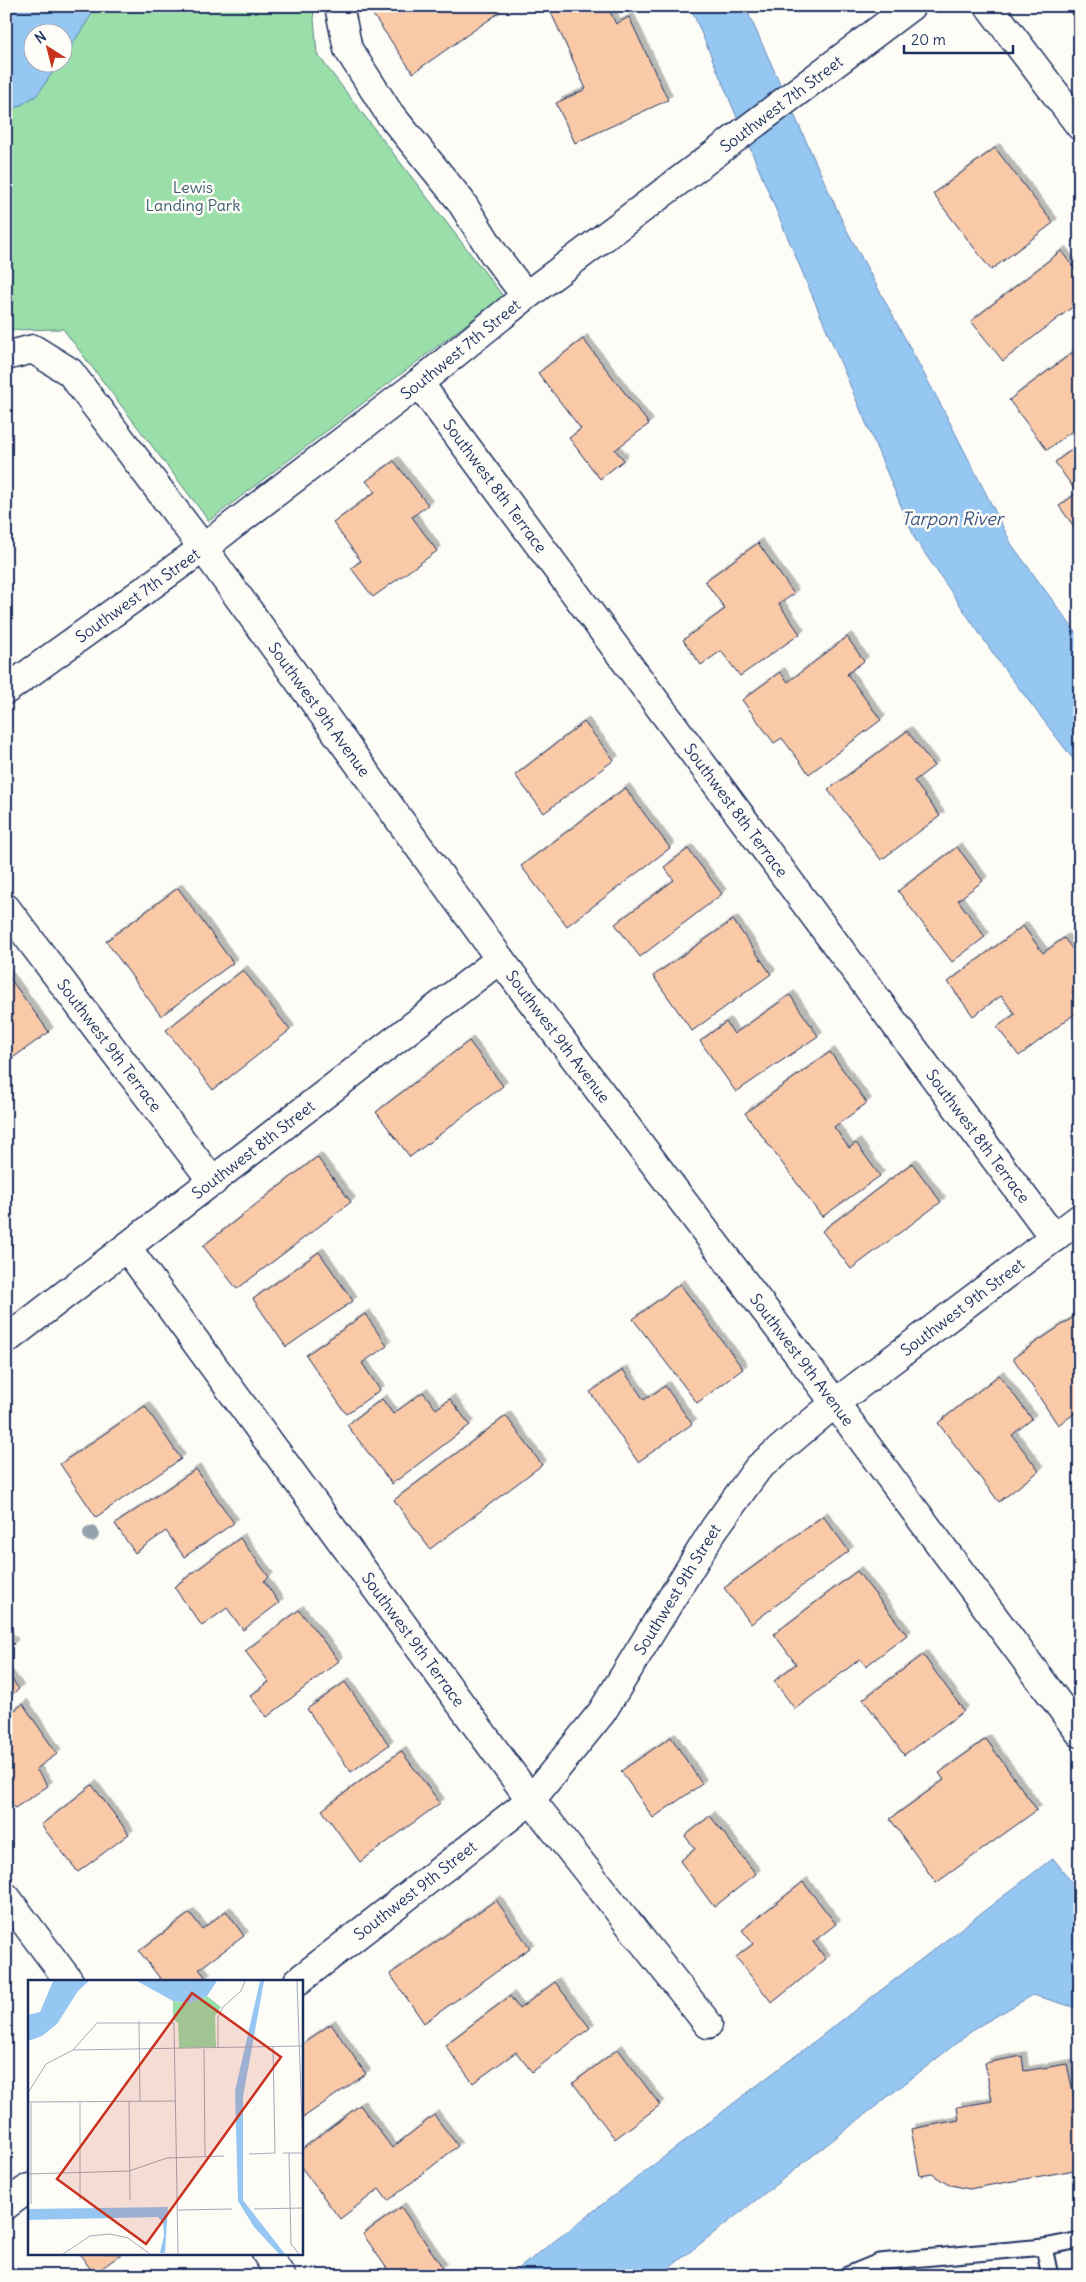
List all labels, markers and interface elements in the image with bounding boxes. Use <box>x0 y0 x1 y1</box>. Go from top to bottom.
north arrow <box>22 22 72 72</box>
scale bar <box>904 22 1012 54</box>
text: N <box>31 27 50 48</box>
text: 20 m <box>911 30 946 49</box>
street label: Southwest 7th Street <box>716 51 847 156</box>
park label: Lewis Landing Park <box>145 177 241 215</box>
street label: Southwest 7th Street <box>396 294 525 404</box>
street label: Southwest 8th Terrace <box>439 415 551 557</box>
water label: Tarpon River <box>901 507 1006 530</box>
street label: Southwest 7th Street <box>71 543 204 647</box>
street label: Southwest 9th Avenue <box>264 638 375 780</box>
street label: Southwest 8th Terrace <box>680 739 792 881</box>
street label: Southwest 9th Avenue <box>502 966 615 1107</box>
street label: Southwest 9th Terrace <box>53 975 166 1116</box>
street label: Southwest 8th Terrace <box>922 1065 1034 1207</box>
street label: Southwest 8th Street <box>188 1095 319 1203</box>
street label: Southwest 9th Street <box>896 1253 1028 1360</box>
street label: Southwest 9th Avenue <box>746 1289 859 1430</box>
street label: Southwest 9th Street <box>629 1519 725 1658</box>
street label: Southwest 9th Terrace <box>358 1568 469 1710</box>
street label: Southwest 9th Street <box>350 1836 481 1944</box>
inset map <box>28 1980 302 2254</box>

